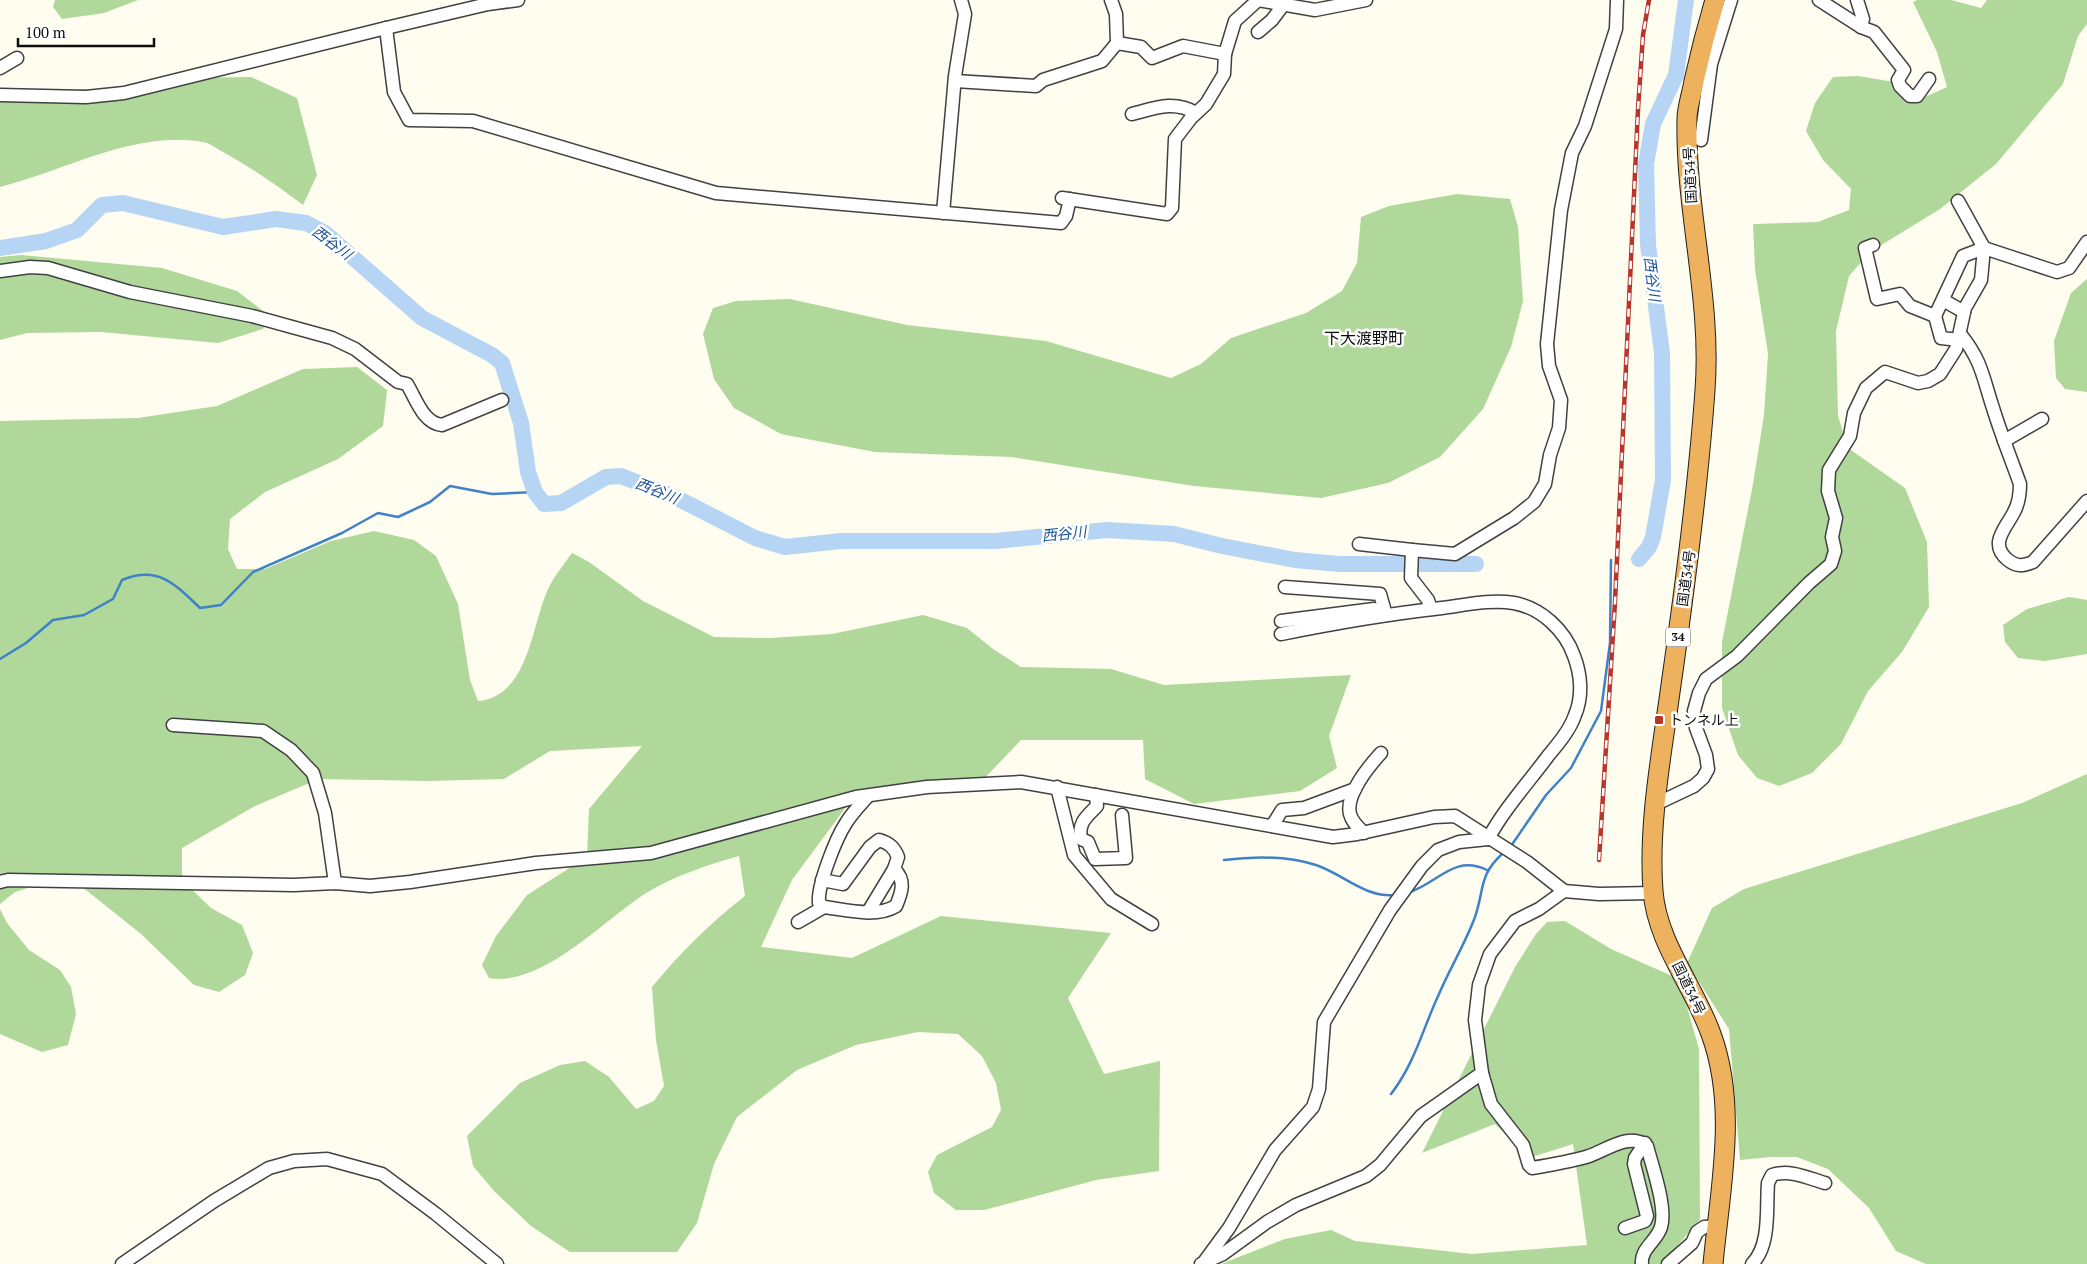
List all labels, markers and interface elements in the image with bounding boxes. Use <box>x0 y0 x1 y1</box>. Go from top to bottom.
scale bar <box>18 15 154 47</box>
text: 100 m <box>25 22 66 42</box>
street label: 国道34号 <box>1679 146 1700 204</box>
water label: 西谷川 <box>309 221 358 265</box>
water label: 西谷川 <box>1640 255 1666 304</box>
district label: 下大渡野町 <box>1324 327 1404 349</box>
water label: 西谷川 <box>633 472 684 509</box>
water label: 西谷川 <box>1040 521 1089 545</box>
street label: 国道34号 <box>1672 548 1699 607</box>
road number: 34 <box>1666 628 1690 646</box>
place label: トンネル上 <box>1669 710 1739 729</box>
marker: トンネル上 <box>1653 714 1665 726</box>
street label: 国道34号 <box>1668 958 1710 1018</box>

